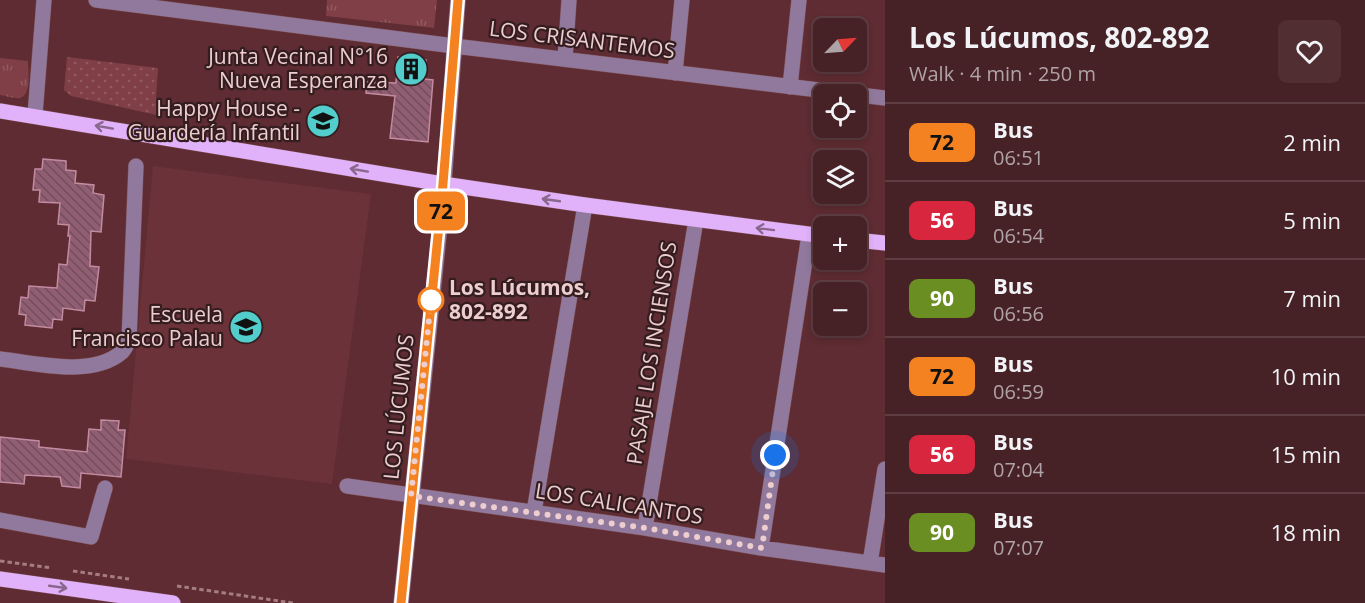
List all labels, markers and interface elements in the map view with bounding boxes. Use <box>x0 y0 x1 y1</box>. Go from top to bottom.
street label: LOS CRISANTEMOS <box>488 14 677 64</box>
north arrow <box>813 18 867 72</box>
map controls <box>813 18 867 336</box>
text: Los Lúcumos, 802-892 <box>909 18 1209 56</box>
button: heart <box>1278 20 1341 83</box>
place label: Junta Vecinal N°16 Nueva Esperanza <box>206 42 388 94</box>
building icon: Junta Vecinal N°16 Nueva Esperanza <box>393 51 429 87</box>
text: Walk · 4 min · 250 m <box>909 60 1096 87</box>
button: locate <box>813 84 867 138</box>
place label: Happy House - Guardería Infantil <box>128 94 300 146</box>
school or university icon: Happy House - Guardería Infantil <box>305 103 341 139</box>
text: Bus <box>993 114 1033 144</box>
one-way arrow <box>95 121 115 132</box>
text: 2 min <box>1283 127 1341 157</box>
text: 72 <box>930 128 954 156</box>
text: 06:51 <box>993 144 1044 171</box>
button: layers <box>813 150 867 204</box>
one-way arrow <box>349 164 369 175</box>
line badge: 72 <box>414 192 468 230</box>
text: Bus <box>993 192 1033 222</box>
one-way arrow <box>542 195 562 206</box>
text: 72 <box>429 197 453 225</box>
text: 5 min <box>1283 205 1341 235</box>
text: 56 <box>930 206 954 234</box>
button: + <box>813 216 867 270</box>
text: 06:54 <box>993 222 1044 249</box>
one-way arrow <box>756 223 776 234</box>
street label: PASAJE LOS INCIENSOS <box>620 239 682 466</box>
text: Bus <box>993 270 1033 300</box>
place label: Los Lúcumos, 802-892 <box>449 273 590 325</box>
button: − <box>813 282 867 336</box>
text: 7 min <box>1283 283 1341 313</box>
text: 90 <box>930 284 954 312</box>
marker: Los Lúcumos, 802-892 <box>418 287 444 313</box>
place label: Escuela Francisco Palau <box>71 300 223 352</box>
text: 06:56 <box>993 300 1044 327</box>
school or university icon: Escuela Francisco Palau <box>228 309 264 345</box>
street label: LOS LÚCUMOS <box>376 333 420 481</box>
text: Bus <box>993 348 1033 378</box>
text: 10 min <box>1271 361 1341 391</box>
text: 72 <box>930 362 954 390</box>
text: 06:59 <box>993 378 1044 405</box>
text: Bus <box>993 426 1033 456</box>
text: 15 min <box>1271 439 1341 469</box>
your location <box>760 440 790 470</box>
text: 56 <box>930 440 954 468</box>
text: 07:04 <box>993 456 1044 483</box>
street label: LOS CALICANTOS <box>533 476 705 530</box>
text: Bus <box>993 504 1033 534</box>
text: 18 min <box>1271 517 1341 547</box>
text: 90 <box>930 518 954 546</box>
text: 07:07 <box>993 534 1044 561</box>
one-way arrow <box>48 581 67 592</box>

